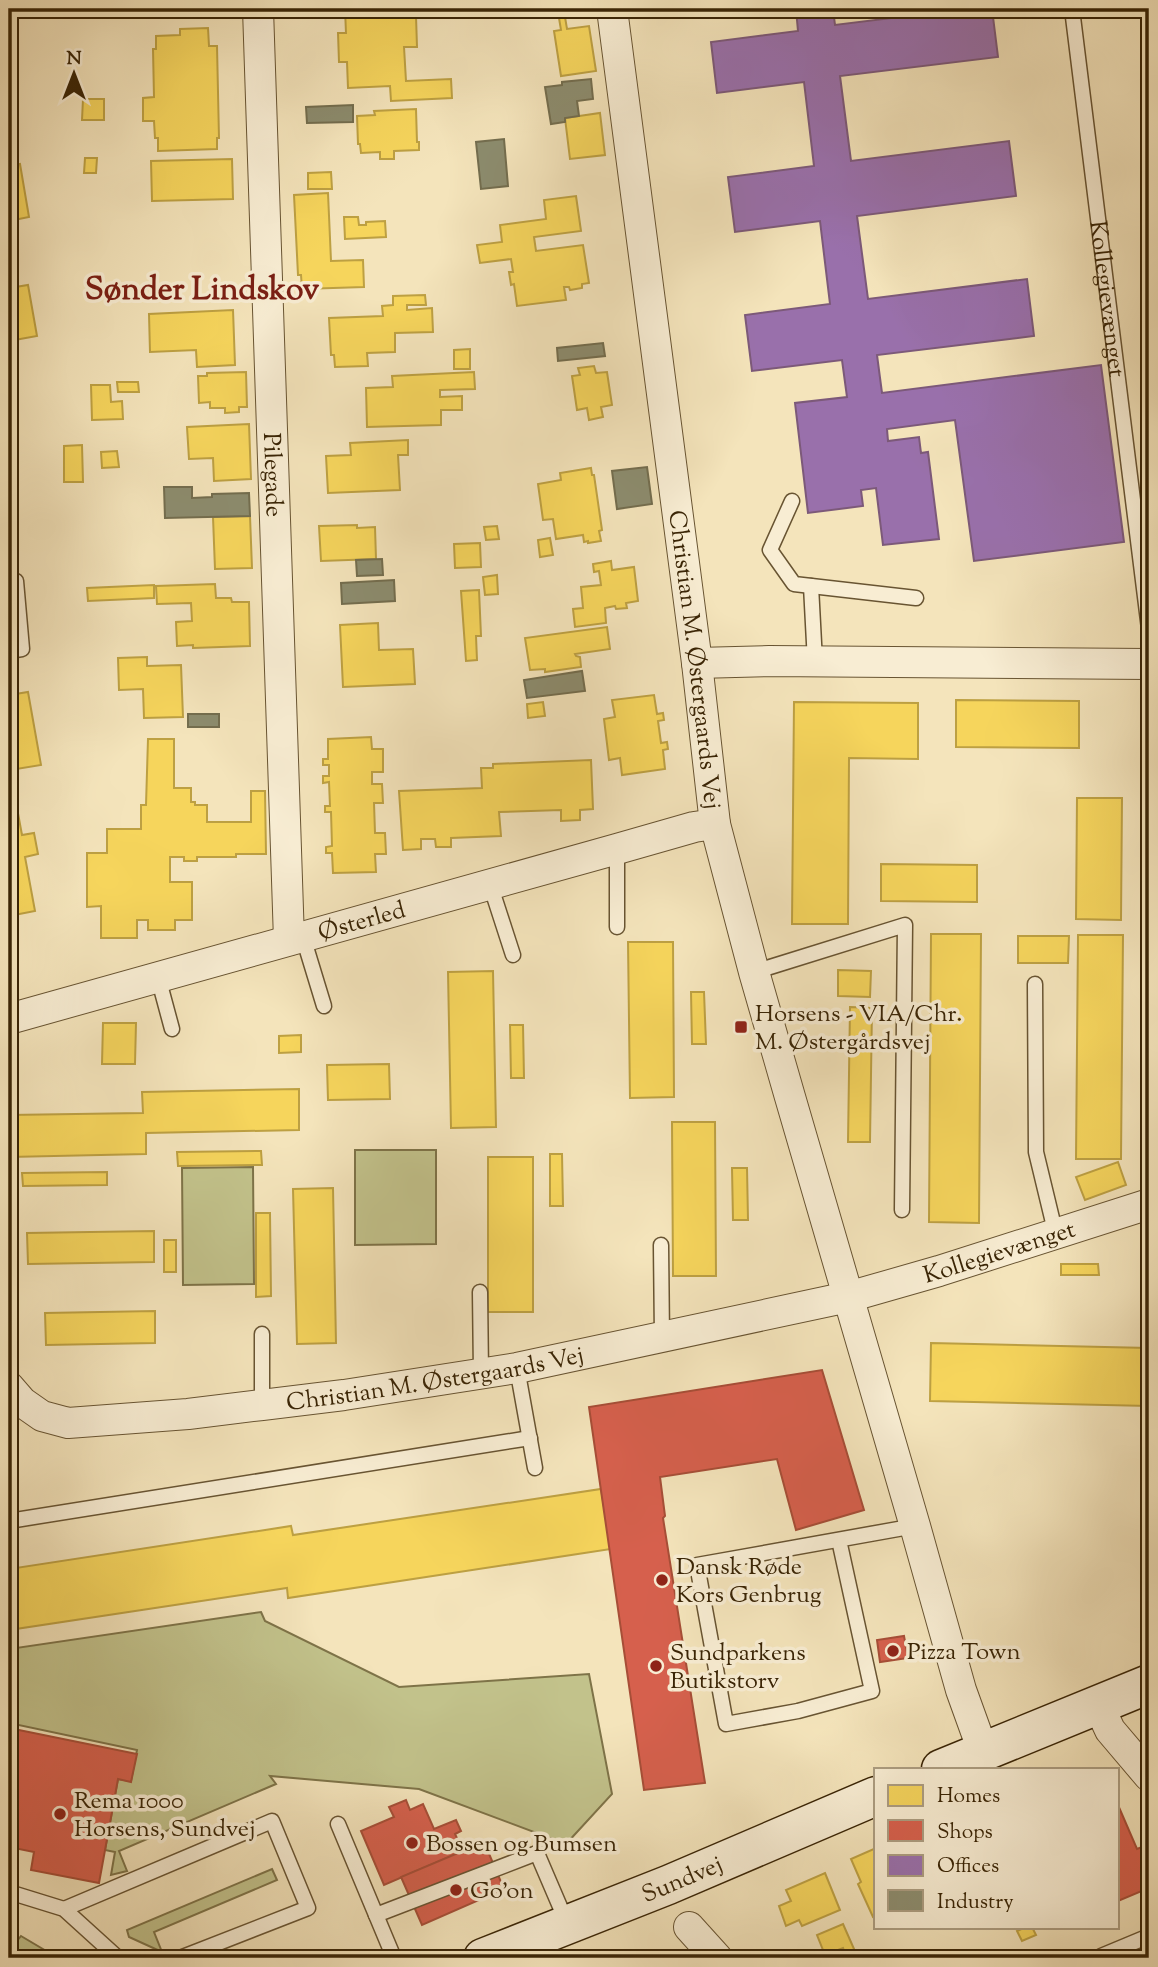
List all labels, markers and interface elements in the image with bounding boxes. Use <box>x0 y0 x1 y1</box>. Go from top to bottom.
north arrow <box>38 38 108 108</box>
text: N <box>66 46 82 73</box>
street label: Kollegievænget <box>1079 219 1133 379</box>
district label: Sønder Lindskov <box>85 268 319 314</box>
street label: Pilegade <box>253 432 290 518</box>
street label: Christian M. Østergaards Vej <box>658 508 728 811</box>
street label: Østerled <box>314 894 410 951</box>
place label: Horsens - VIA/Chr. M. Østergårdsvej <box>755 998 962 1060</box>
marker: Horsens - VIA/Chr. M. Østergårdsvej <box>733 1019 749 1035</box>
street label: Kollegievænget <box>920 1214 1080 1294</box>
street label: Christian M. Østergaards Vej <box>284 1339 587 1421</box>
place label: Dansk Røde Kors Genbrug <box>676 1551 822 1613</box>
marker: Dansk Røde Kors Genbrug <box>654 1572 670 1588</box>
place label: Pizza Town <box>907 1636 1021 1670</box>
place label: Sundparkens Butikstorv <box>670 1637 806 1699</box>
marker: Pizza Town <box>885 1643 901 1659</box>
marker: Sundparkens Butikstorv <box>648 1658 664 1674</box>
legend <box>874 1768 1120 1928</box>
text: Homes <box>937 1782 1000 1812</box>
place label: Rema 1000 Horsens, Sundvej <box>74 1785 255 1847</box>
marker: Rema 1000 Horsens, Sundvej <box>52 1806 68 1822</box>
text: Shops <box>937 1818 993 1848</box>
place label: Bossen og Bumsen <box>426 1828 617 1862</box>
marker: Bossen og Bumsen <box>404 1835 420 1851</box>
street label: Sundvej <box>637 1849 728 1913</box>
text: Offices <box>937 1852 999 1882</box>
place label: Go'on <box>470 1875 534 1909</box>
marker: Go'on <box>448 1882 464 1898</box>
text: Industry <box>937 1888 1014 1918</box>

